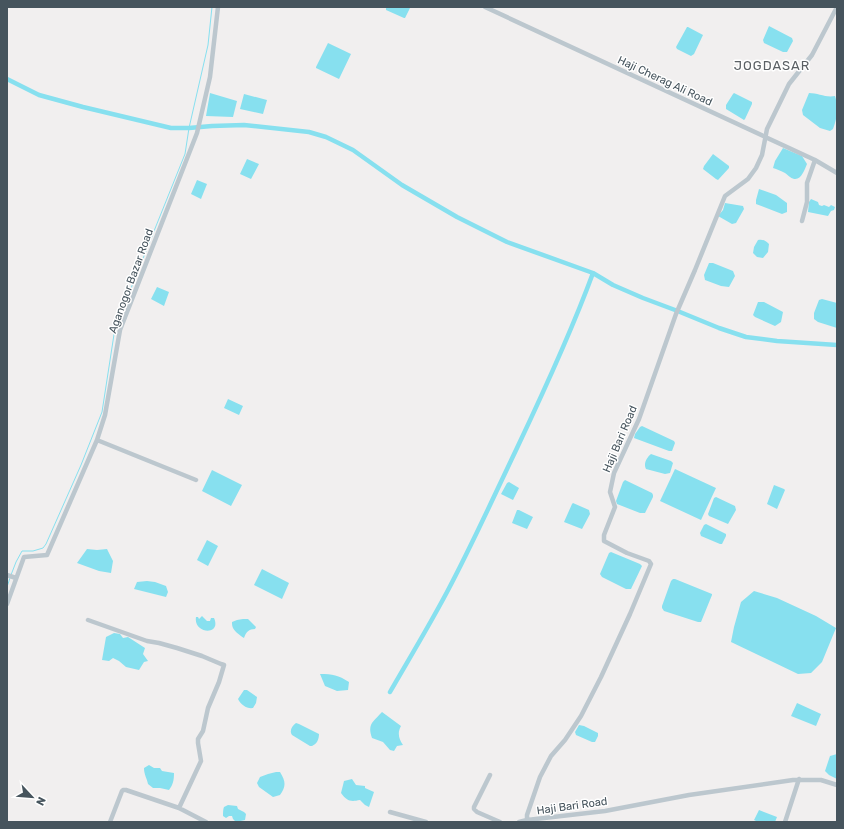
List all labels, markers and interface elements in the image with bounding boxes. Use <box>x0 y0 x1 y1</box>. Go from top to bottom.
street label: Haji Cherag Ali Road <box>616 53 714 109</box>
district label: JOGDASAR <box>734 58 810 73</box>
street label: Aganogor Bazar Road <box>106 227 156 335</box>
street label: Haji Bari Road <box>600 404 640 474</box>
north arrow <box>12 777 52 817</box>
text: N <box>33 795 48 808</box>
street label: Haji Bari Road <box>536 795 608 817</box>

